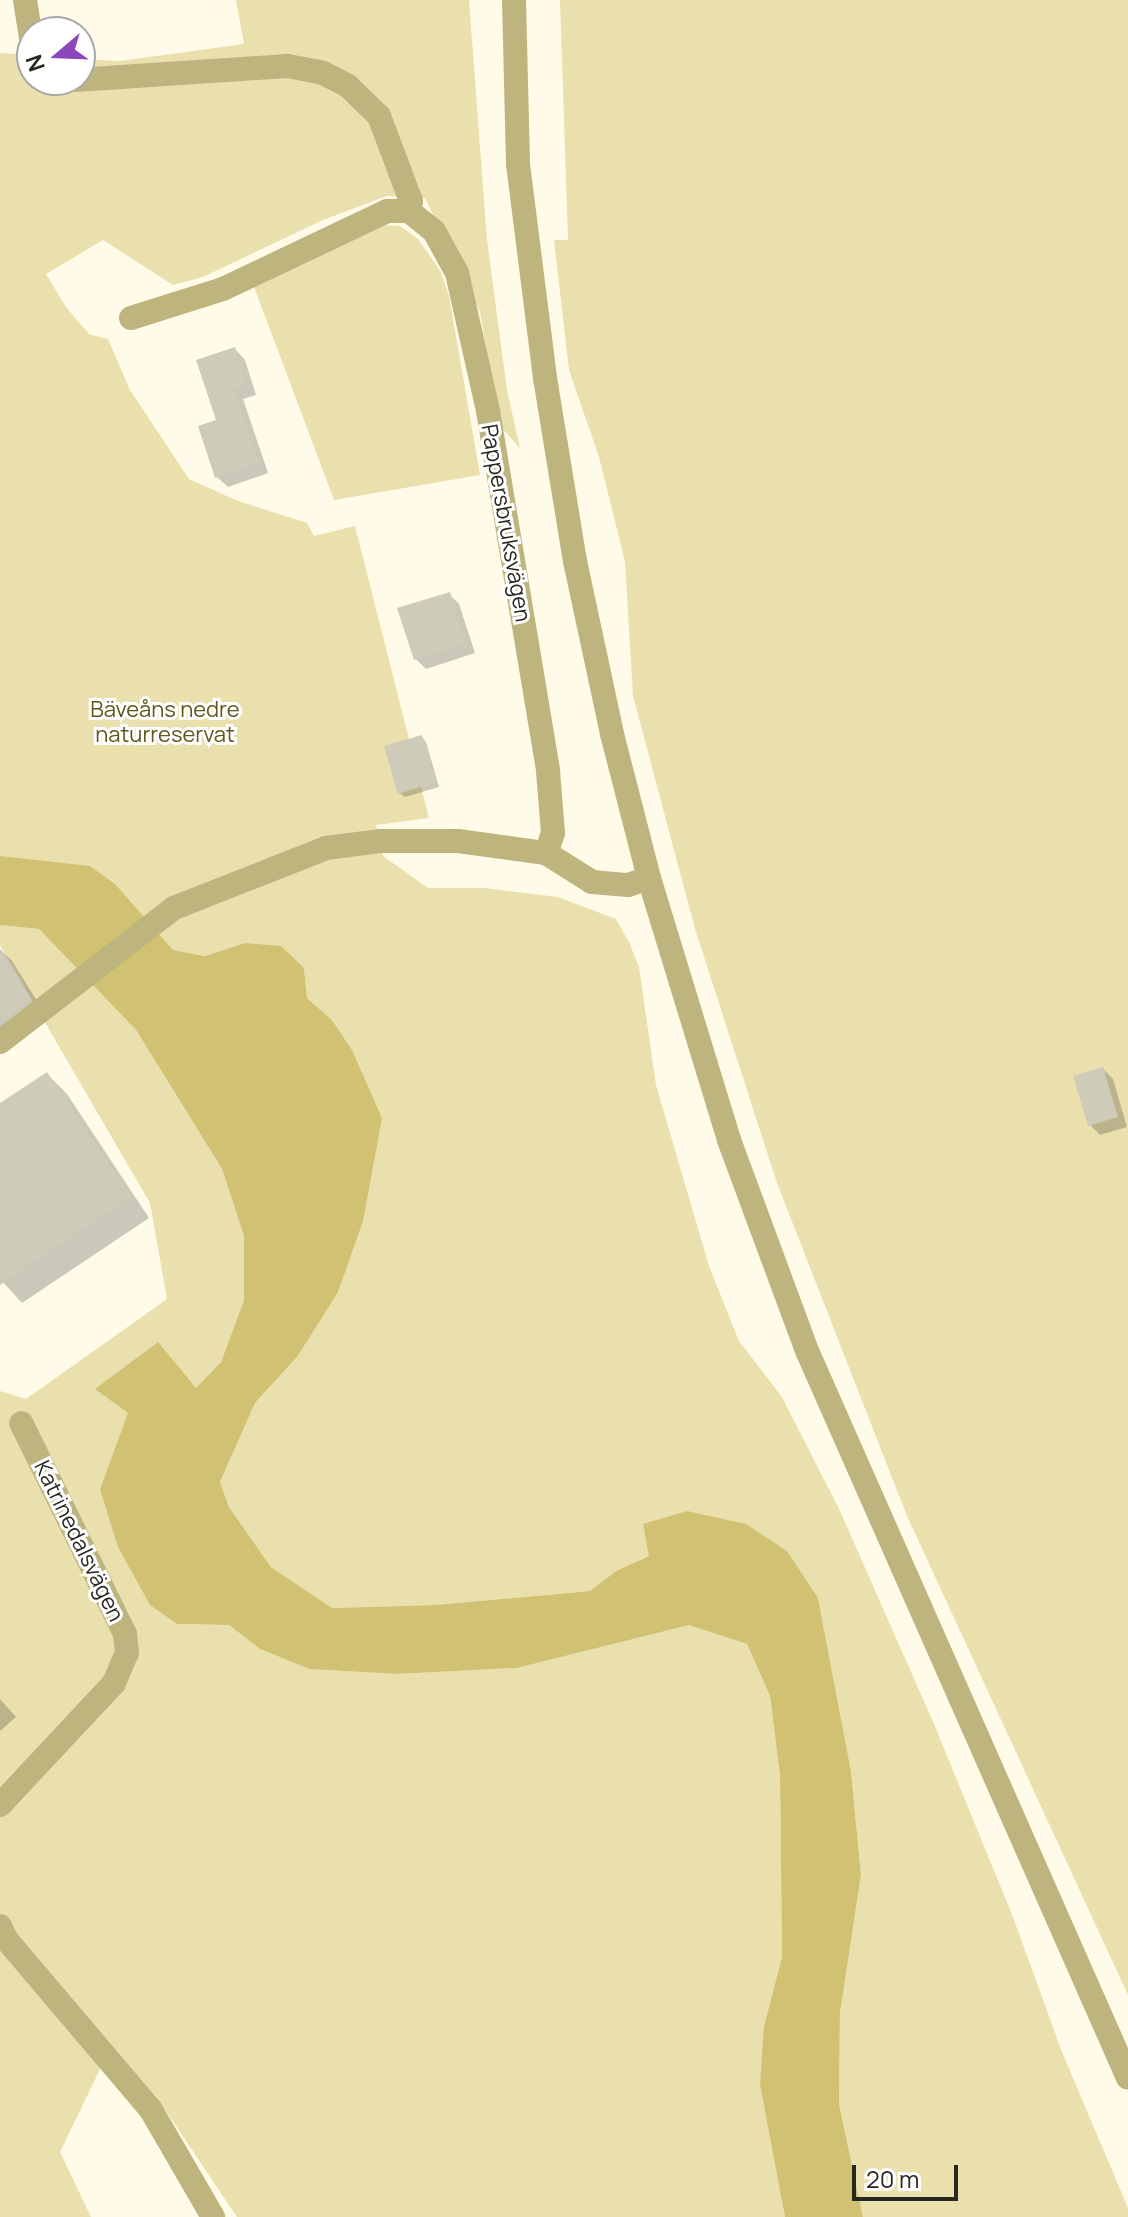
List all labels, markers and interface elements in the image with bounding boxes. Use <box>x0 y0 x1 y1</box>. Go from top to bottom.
north arrow <box>16 16 96 96</box>
text: N <box>18 51 52 76</box>
street label: Pappersbruksvägen <box>476 422 536 624</box>
park label: Bäveåns nedre naturreservat <box>90 696 240 748</box>
street label: Katrinedalsvägen <box>29 1456 129 1626</box>
scale bar <box>856 2149 962 2199</box>
text: 20 m <box>866 2162 919 2195</box>

